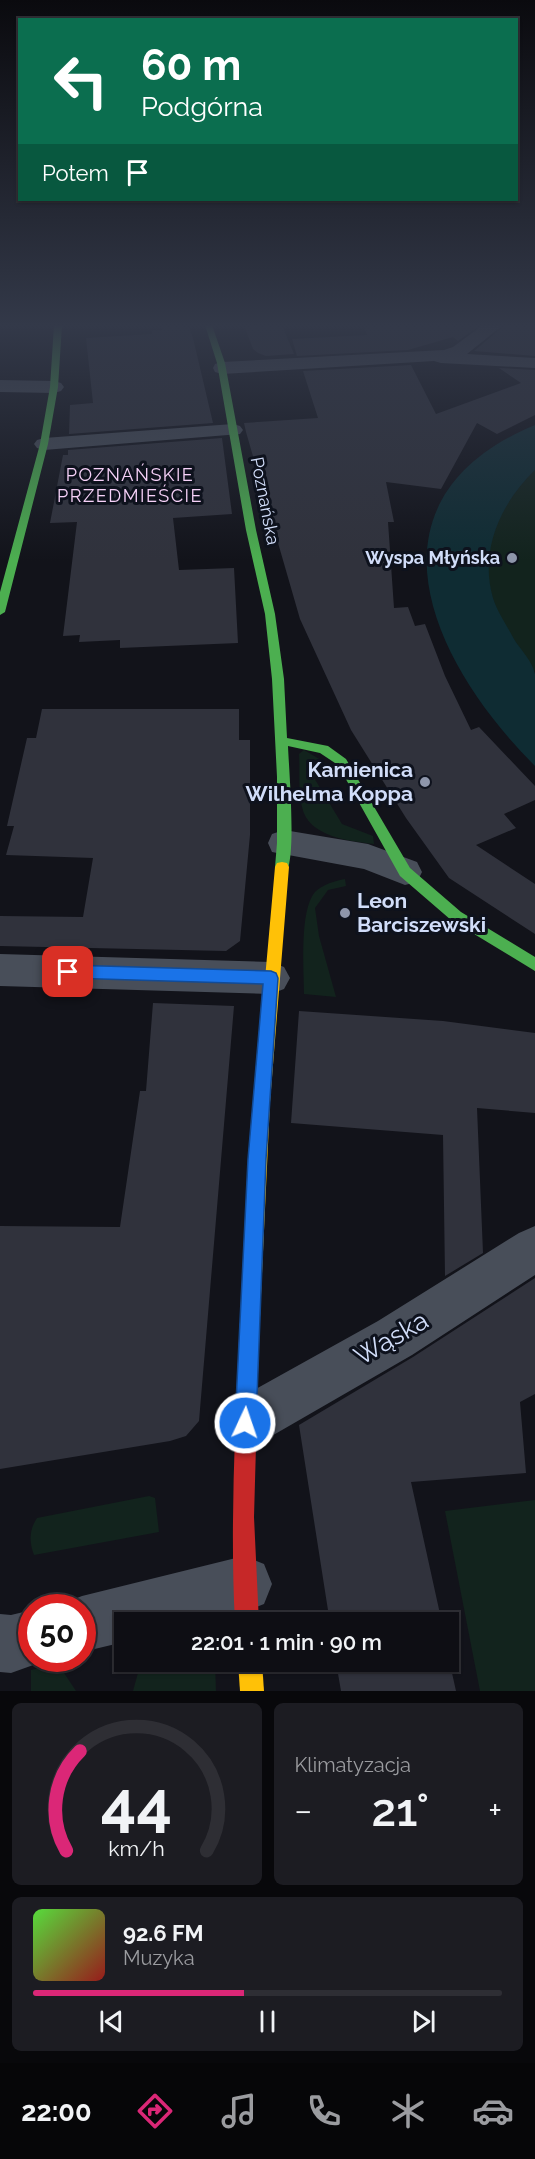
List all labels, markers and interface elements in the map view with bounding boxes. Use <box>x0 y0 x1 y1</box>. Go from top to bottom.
text: 60 m <box>141 41 241 90</box>
icon: left <box>42 42 120 120</box>
text: Podgórna <box>141 91 263 122</box>
icon: arrive <box>121 156 154 189</box>
text: Potem <box>42 160 109 186</box>
street label: Poznańska <box>247 455 284 547</box>
district label: POZNAŃSKIE PRZEDMIEŚCIE <box>57 463 203 506</box>
place label: Wyspa Młyńska <box>365 547 500 568</box>
marker: Wyspa Młyńska <box>505 551 519 565</box>
place label: Kamienica Wilhelma Koppa <box>246 757 413 806</box>
marker: Kamienica Wilhelma Koppa <box>418 775 432 789</box>
place label: Leon Barciszewski <box>357 888 486 937</box>
marker: Leon Barciszewski <box>338 906 352 920</box>
pin <box>42 946 93 997</box>
icon: arrive <box>51 955 84 988</box>
street label: Wąska <box>349 1305 433 1371</box>
position arrow <box>213 1391 277 1455</box>
speed limit sign: 50 <box>18 1594 96 1672</box>
text: 22:01 · 1 min · 90 m <box>191 1629 382 1655</box>
text: Klimatyzacja <box>295 1753 411 1777</box>
text: 44 <box>101 1766 172 1840</box>
text: 21° <box>372 1784 429 1837</box>
text: − <box>295 1791 312 1830</box>
text: + <box>488 1791 502 1830</box>
text: km/h <box>108 1836 165 1861</box>
text: 92.6 FM <box>123 1920 204 1946</box>
text: Muzyka <box>123 1946 195 1970</box>
icon: previous <box>95 2005 128 2038</box>
icon: pause <box>251 2005 284 2038</box>
icon: next <box>407 2005 440 2038</box>
icon: directions <box>134 2090 176 2132</box>
icon: music <box>218 2090 260 2132</box>
icon: phone <box>303 2090 345 2132</box>
icon: climate <box>387 2090 429 2132</box>
icon: car <box>472 2090 514 2132</box>
text: 22:00 <box>21 2096 92 2127</box>

